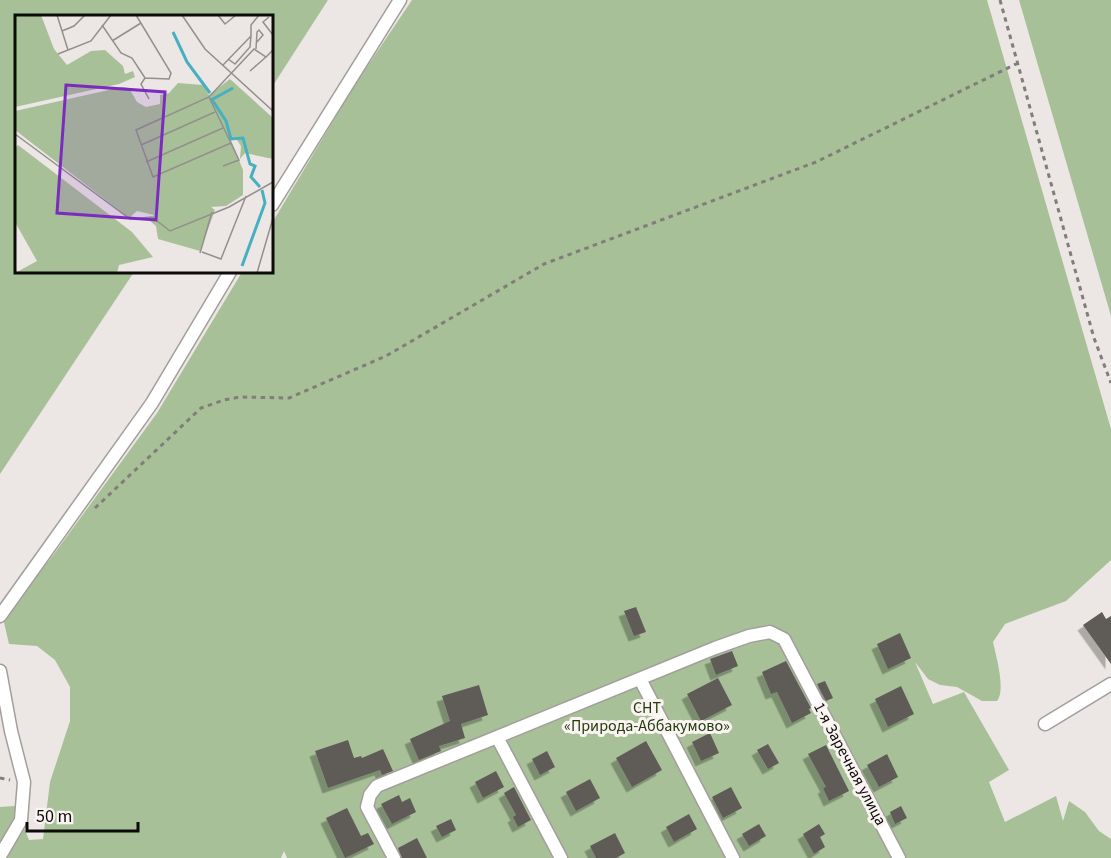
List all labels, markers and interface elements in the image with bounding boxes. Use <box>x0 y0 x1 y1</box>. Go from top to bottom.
inset map <box>15 15 273 273</box>
park label: СНТ «Природа-Аббакумово» <box>564 697 730 737</box>
street label: 1-я Заречная улица <box>808 699 892 829</box>
scale bar <box>27 795 138 833</box>
text: 50 m <box>36 804 72 829</box>

